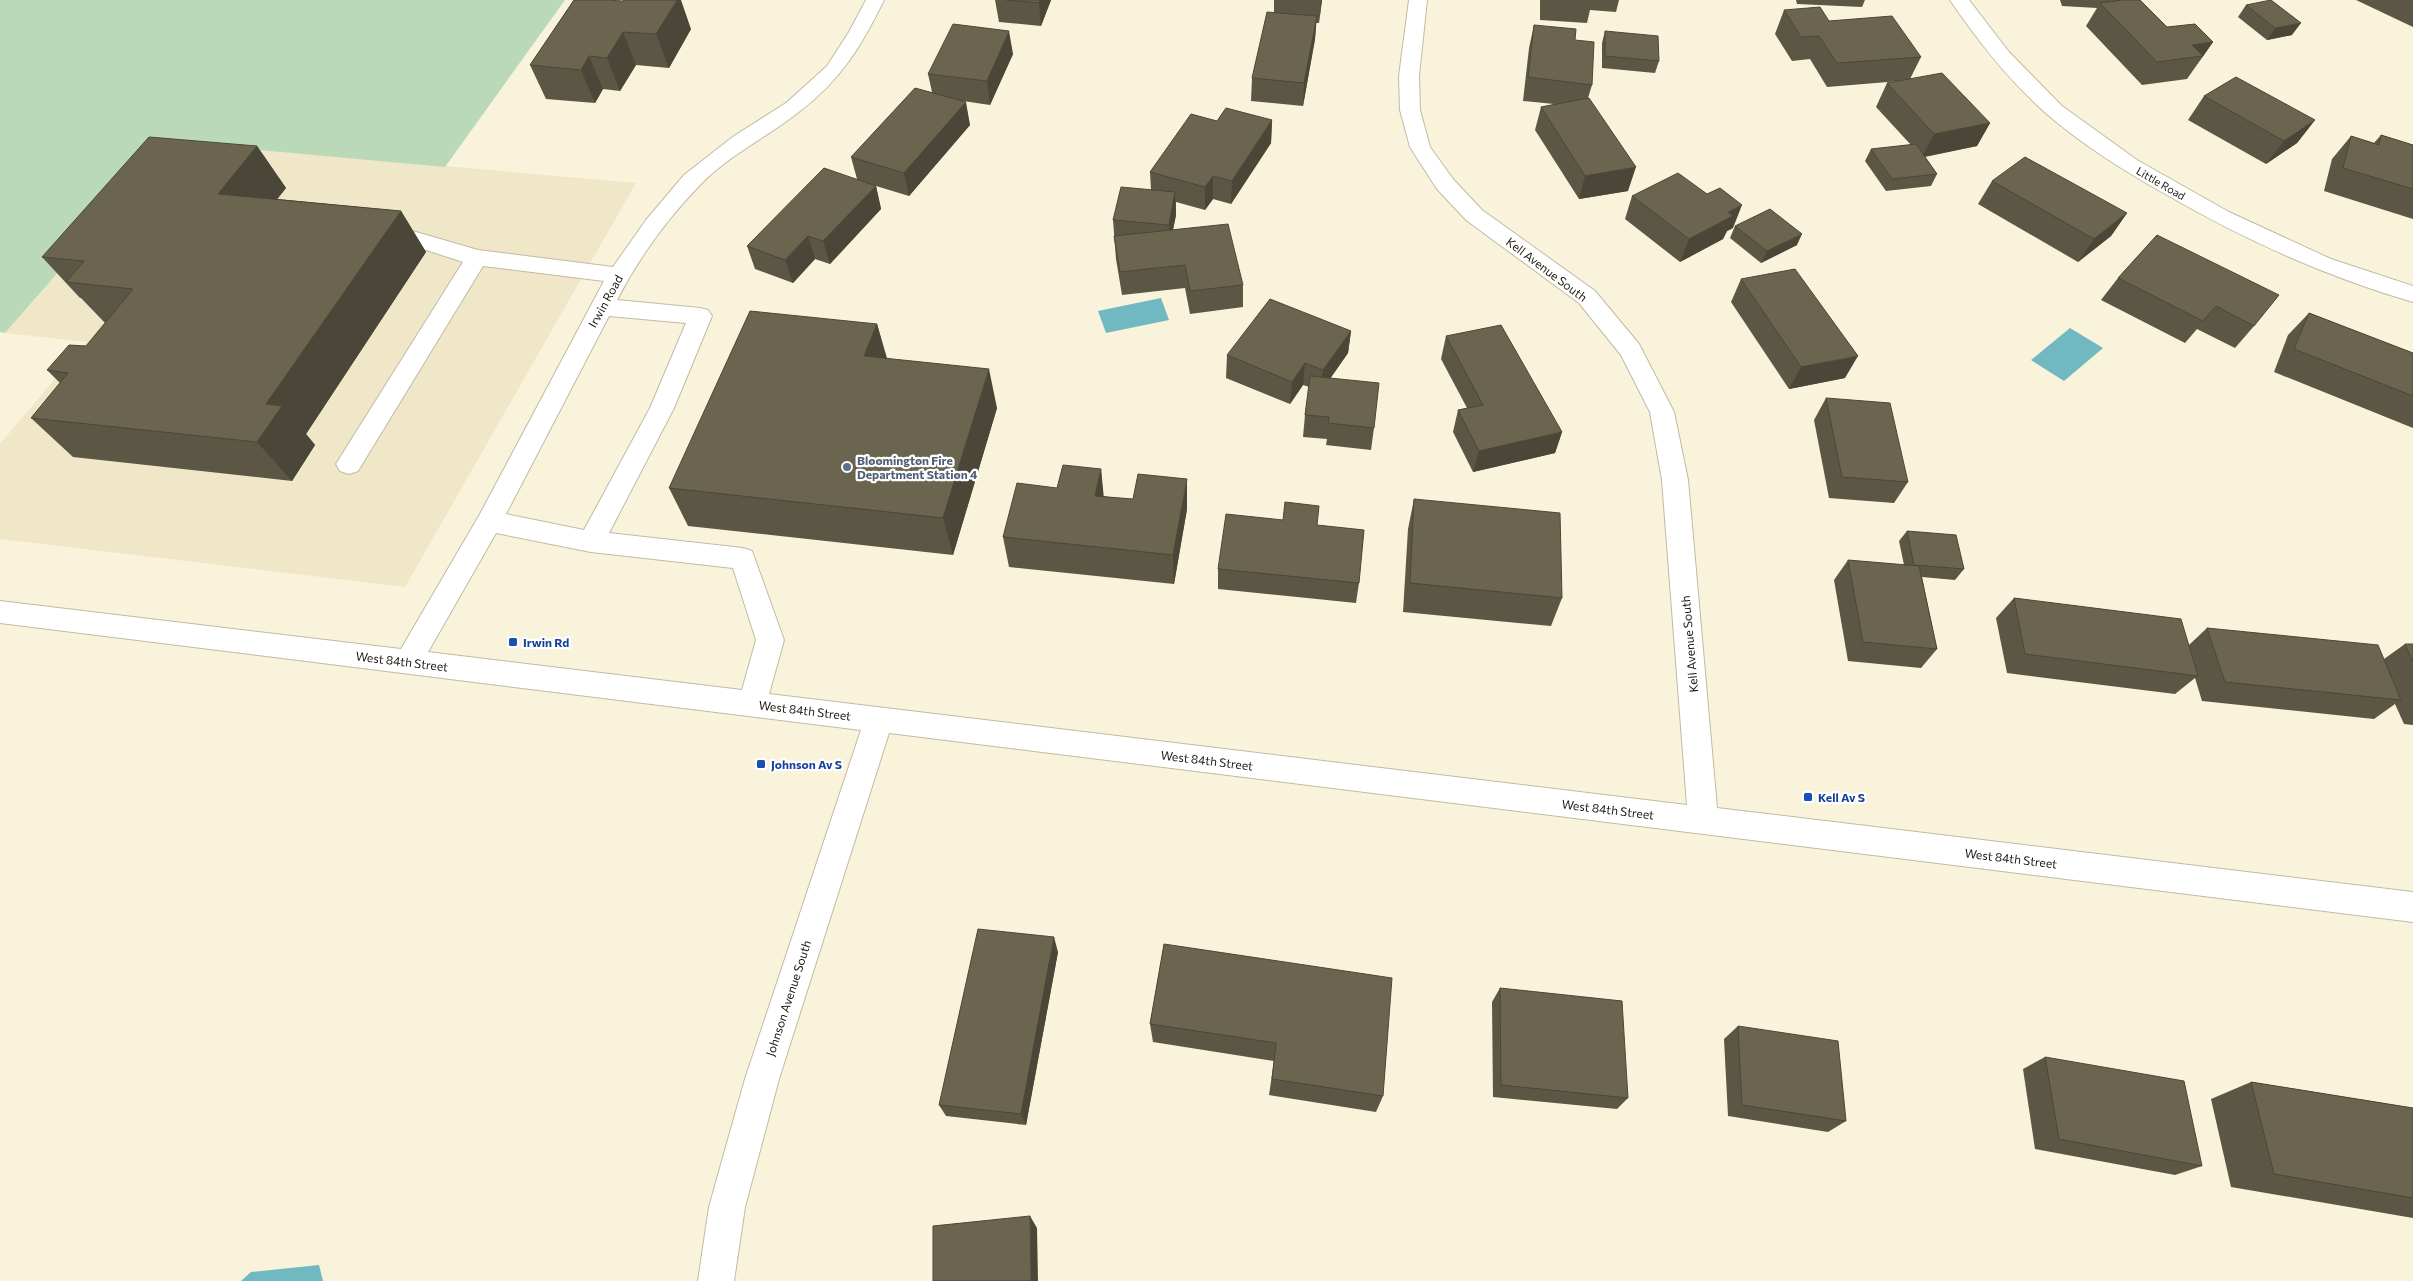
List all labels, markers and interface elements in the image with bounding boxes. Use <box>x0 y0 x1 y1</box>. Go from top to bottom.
street label: Little Road <box>2134 164 2188 202</box>
street label: Kell Avenue South <box>1504 234 1590 304</box>
street label: Irwin Road <box>585 272 625 330</box>
place label: Bloomington Fire Department Station 4 <box>857 453 978 481</box>
marker: Bloomington Fire Department Station 4 <box>841 461 853 473</box>
street label: Kell Avenue South <box>1678 595 1700 693</box>
place label: Irwin Rd <box>523 635 569 649</box>
marker: Irwin Rd <box>507 636 519 648</box>
street label: West 84th Street <box>355 648 449 674</box>
street label: West 84th Street <box>758 697 852 723</box>
street label: West 84th Street <box>1160 747 1254 773</box>
place label: Johnson Av S <box>771 757 842 772</box>
marker: Johnson Av S <box>755 758 767 770</box>
place label: Kell Av S <box>1818 790 1865 804</box>
marker: Kell Av S <box>1802 791 1814 803</box>
street label: West 84th Street <box>1561 796 1655 822</box>
street label: West 84th Street <box>1964 845 2058 871</box>
street label: Johnson Avenue South <box>763 938 814 1058</box>

